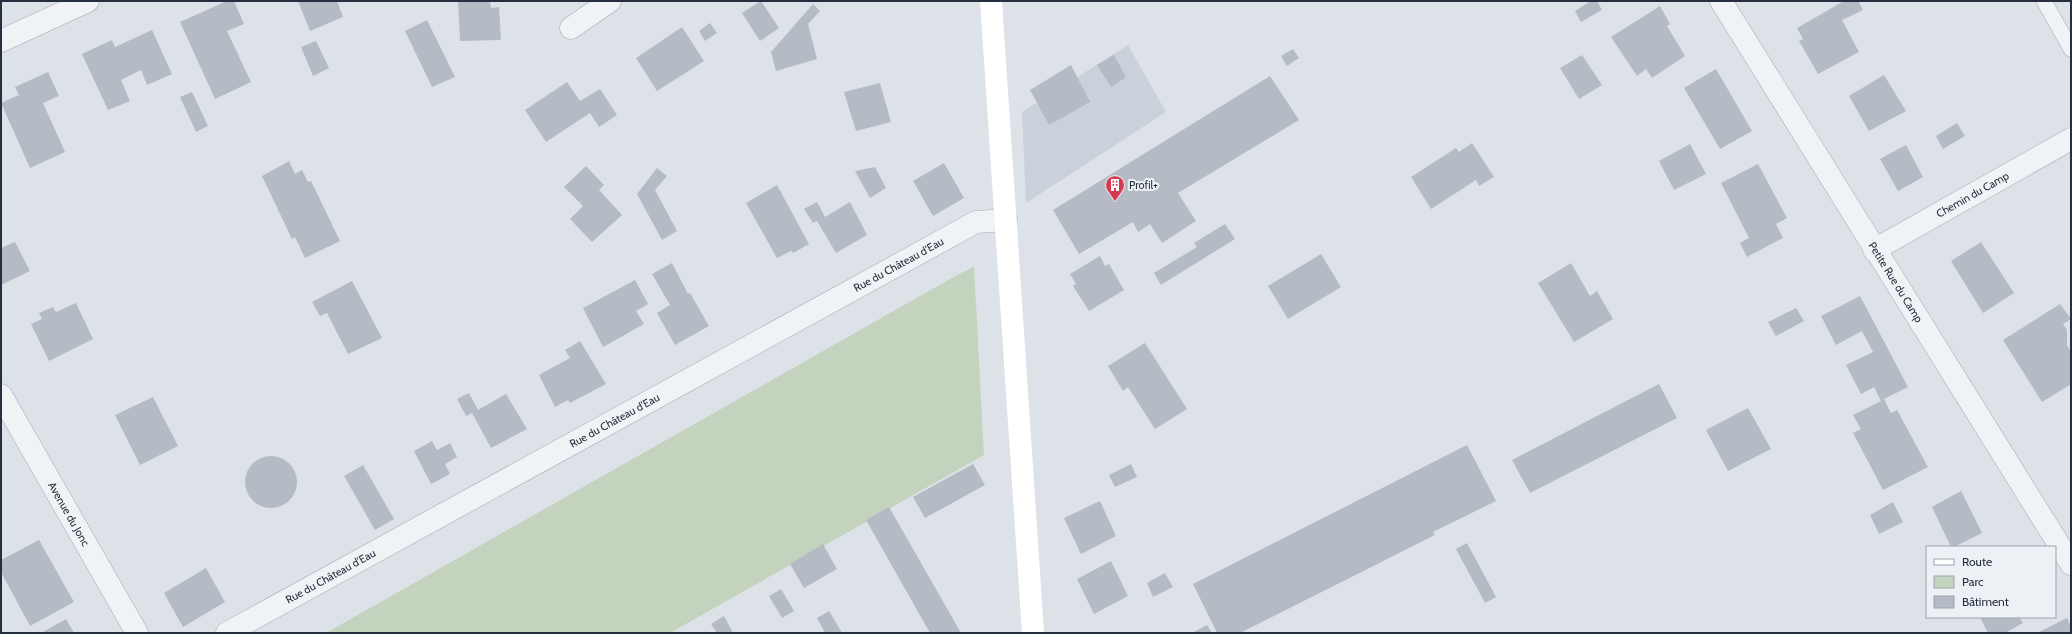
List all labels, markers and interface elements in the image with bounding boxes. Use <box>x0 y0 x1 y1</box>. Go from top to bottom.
street label: Chemin du Camp <box>1934 168 2011 221</box>
building icon: Profil+ <box>1104 174 1126 202</box>
place label: Profil+ <box>1129 178 1158 192</box>
street label: Rue du Château d'Eau <box>851 234 946 295</box>
street label: Petite Rue du Camp <box>1865 239 1926 325</box>
street label: Rue du Château d'Eau <box>567 390 662 451</box>
street label: Avenue du Jonc <box>45 479 93 549</box>
street label: Rue du Château d'Eau <box>283 546 378 607</box>
legend <box>1926 546 2056 618</box>
text: Route <box>1962 554 1992 569</box>
text: Parc <box>1962 574 1984 589</box>
text: Bâtiment <box>1962 594 2009 609</box>

